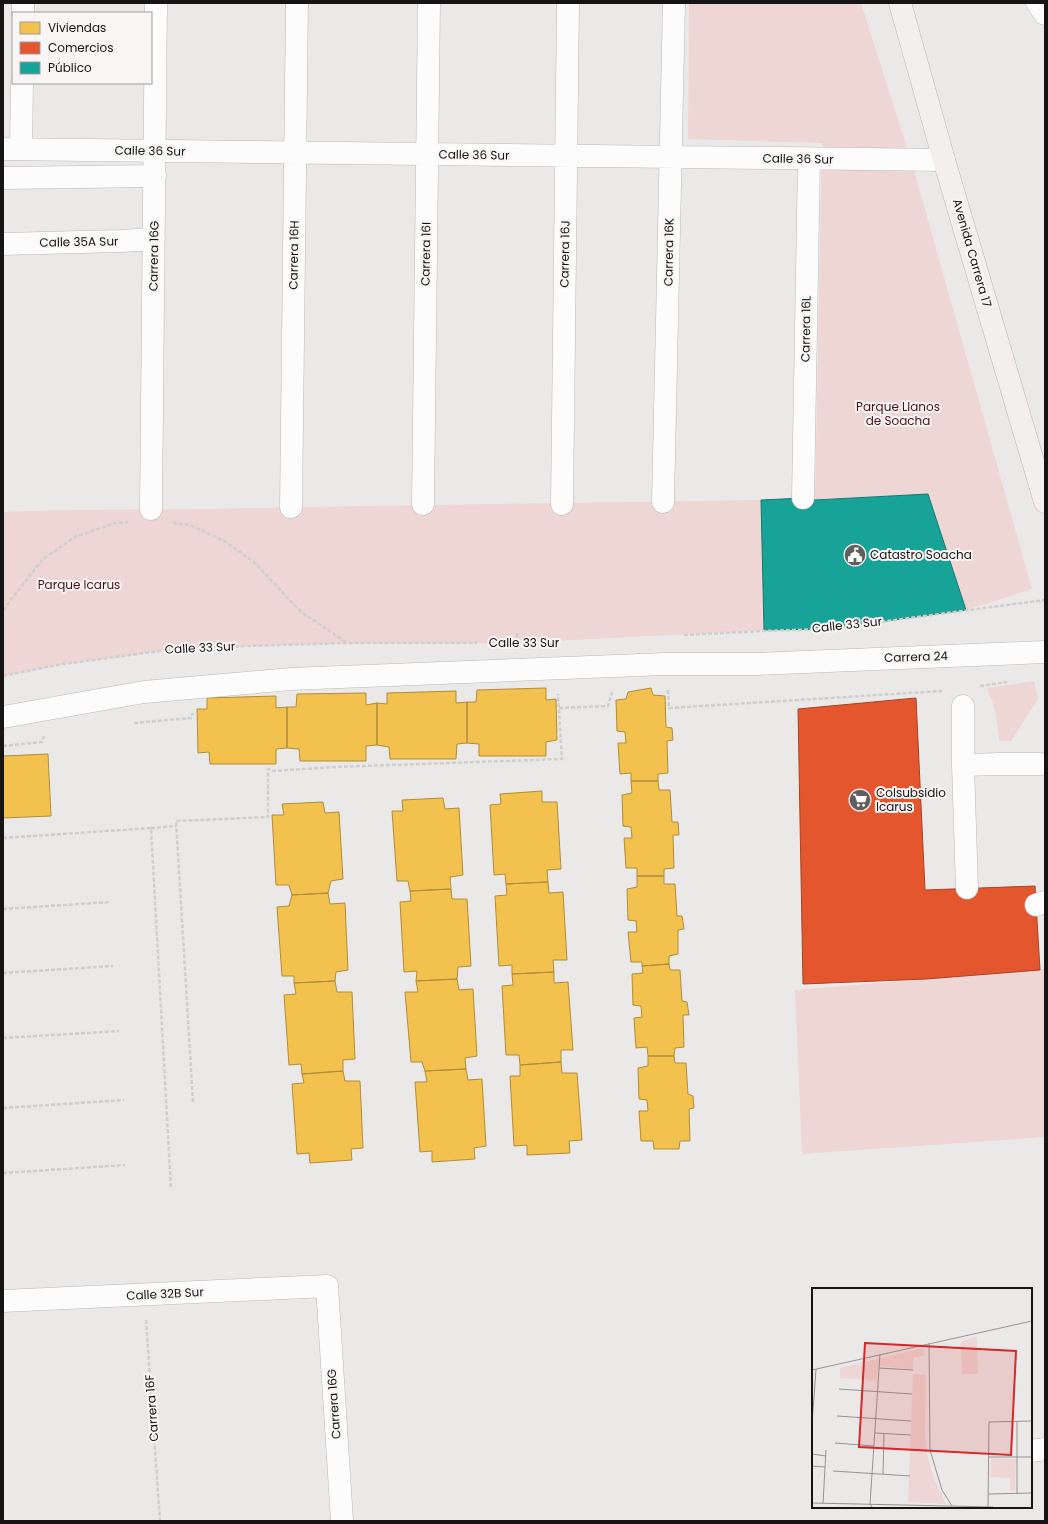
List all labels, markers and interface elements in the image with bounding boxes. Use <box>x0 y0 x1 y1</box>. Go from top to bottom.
legend <box>12 12 152 84</box>
text: Viviendas <box>48 19 106 36</box>
text: Comercios <box>48 39 113 56</box>
text: Público <box>48 59 92 76</box>
street label: Calle 36 Sur <box>114 141 186 160</box>
street label: Calle 36 Sur <box>438 145 510 164</box>
street label: Calle 36 Sur <box>762 149 834 168</box>
street label: Avenida Carrera 17 <box>949 197 996 310</box>
street label: Carrera 16K <box>659 218 678 286</box>
street label: Carrera 16H <box>284 220 303 290</box>
street label: Carrera 16J <box>555 220 574 288</box>
street label: Carrera 16G <box>144 221 163 291</box>
street label: Carrera 16I <box>416 222 435 286</box>
street label: Calle 35A Sur <box>39 232 119 251</box>
street label: Carrera 16L <box>796 296 815 362</box>
park label: Parque Llanos de Soacha <box>856 398 940 429</box>
public building icon: Catastro Soacha <box>842 542 868 568</box>
place label: Catastro Soacha <box>870 546 972 563</box>
park label: Parque Icarus <box>38 576 120 593</box>
street label: Calle 33 Sur <box>811 612 883 637</box>
street label: Calle 33 Sur <box>489 634 560 651</box>
street label: Calle 33 Sur <box>164 637 236 658</box>
street label: Carrera 24 <box>884 647 949 666</box>
place label: Colsubsidio Icarus <box>876 784 946 815</box>
supermarket icon: Colsubsidio Icarus <box>847 787 873 813</box>
street label: Calle 32B Sur <box>126 1283 205 1304</box>
inset map <box>812 1288 1032 1508</box>
street label: Carrera 16G <box>323 1368 344 1440</box>
street label: Carrera 16F <box>141 1374 162 1442</box>

